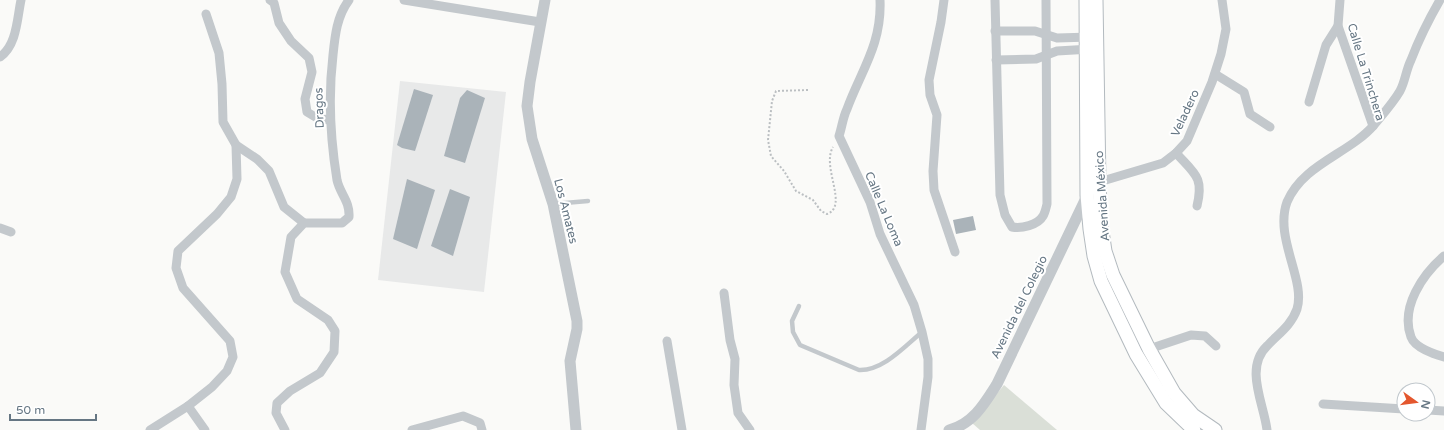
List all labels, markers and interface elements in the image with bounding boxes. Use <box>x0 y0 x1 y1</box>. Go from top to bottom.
street label: Calle La Trinchera <box>1345 22 1387 122</box>
street label: Dragos <box>311 87 327 129</box>
street label: Veladero <box>1168 87 1202 139</box>
street label: Avenida México <box>1092 150 1112 242</box>
street label: Calle La Loma <box>862 170 906 248</box>
street label: Los Amates <box>551 177 581 245</box>
street label: Avenida del Colegio <box>988 253 1050 361</box>
north arrow <box>1396 382 1436 422</box>
scale bar <box>10 396 96 422</box>
text: N <box>1418 398 1433 410</box>
text: 50 m <box>16 403 45 417</box>

